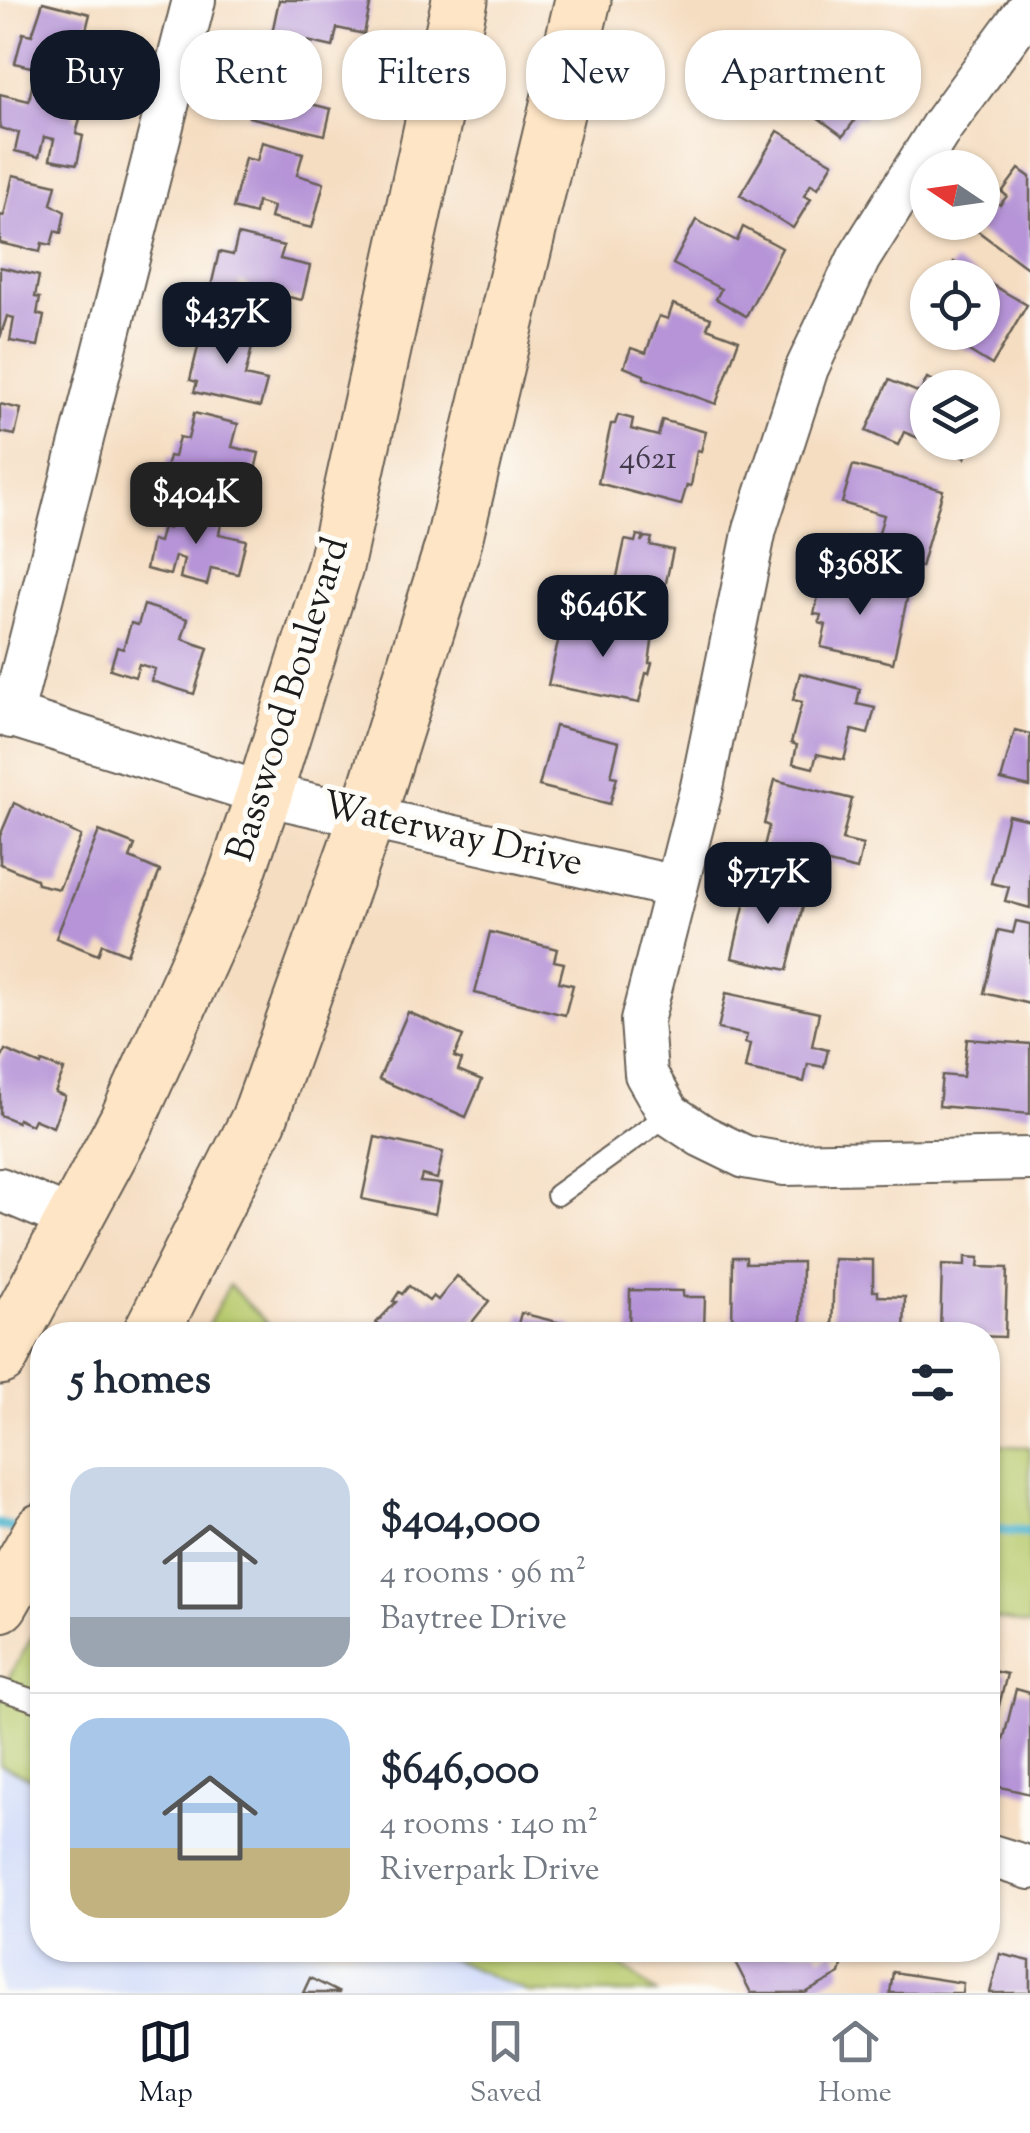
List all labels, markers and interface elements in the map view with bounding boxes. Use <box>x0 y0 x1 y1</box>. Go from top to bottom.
chip: Buy <box>30 30 160 120</box>
chip: Rent <box>180 30 322 120</box>
chip: Filters <box>342 30 506 120</box>
chip: New <box>526 30 665 120</box>
chip: Apartment <box>685 30 921 120</box>
north arrow <box>910 150 1000 240</box>
map controls <box>910 150 1000 460</box>
button: locate <box>910 260 1000 350</box>
pin: $437K <box>157 282 297 367</box>
text: $437K <box>184 291 270 337</box>
button: layers <box>910 370 1000 460</box>
house number: 4621 <box>619 437 677 483</box>
pin: $404K <box>126 462 266 547</box>
text: $404K <box>152 471 240 517</box>
street label: Basswood Boulevard <box>215 531 365 869</box>
pin: $368K <box>790 533 930 618</box>
text: $368K <box>818 542 902 588</box>
pin: $646K <box>533 575 673 660</box>
text: $646K <box>559 584 647 630</box>
street label: Waterway Drive <box>316 780 588 892</box>
pin: $717K <box>698 842 838 927</box>
text: $717K <box>726 851 810 897</box>
text: 5 homes <box>70 1352 211 1412</box>
icon: filters <box>905 1355 960 1410</box>
text: $404,000 <box>380 1491 540 1551</box>
icon: home <box>150 1507 270 1627</box>
text: 4 rooms · 96 m² <box>380 1551 586 1597</box>
text: Baytree Drive <box>380 1597 567 1643</box>
text: $646,000 <box>380 1742 539 1802</box>
icon: home <box>150 1758 270 1878</box>
text: 4 rooms · 140 m² <box>380 1802 598 1848</box>
text: Riverpark Drive <box>380 1848 600 1894</box>
tab: Map <box>138 2014 193 2114</box>
tab: Saved <box>470 2014 542 2114</box>
tab: Home <box>818 2014 892 2114</box>

